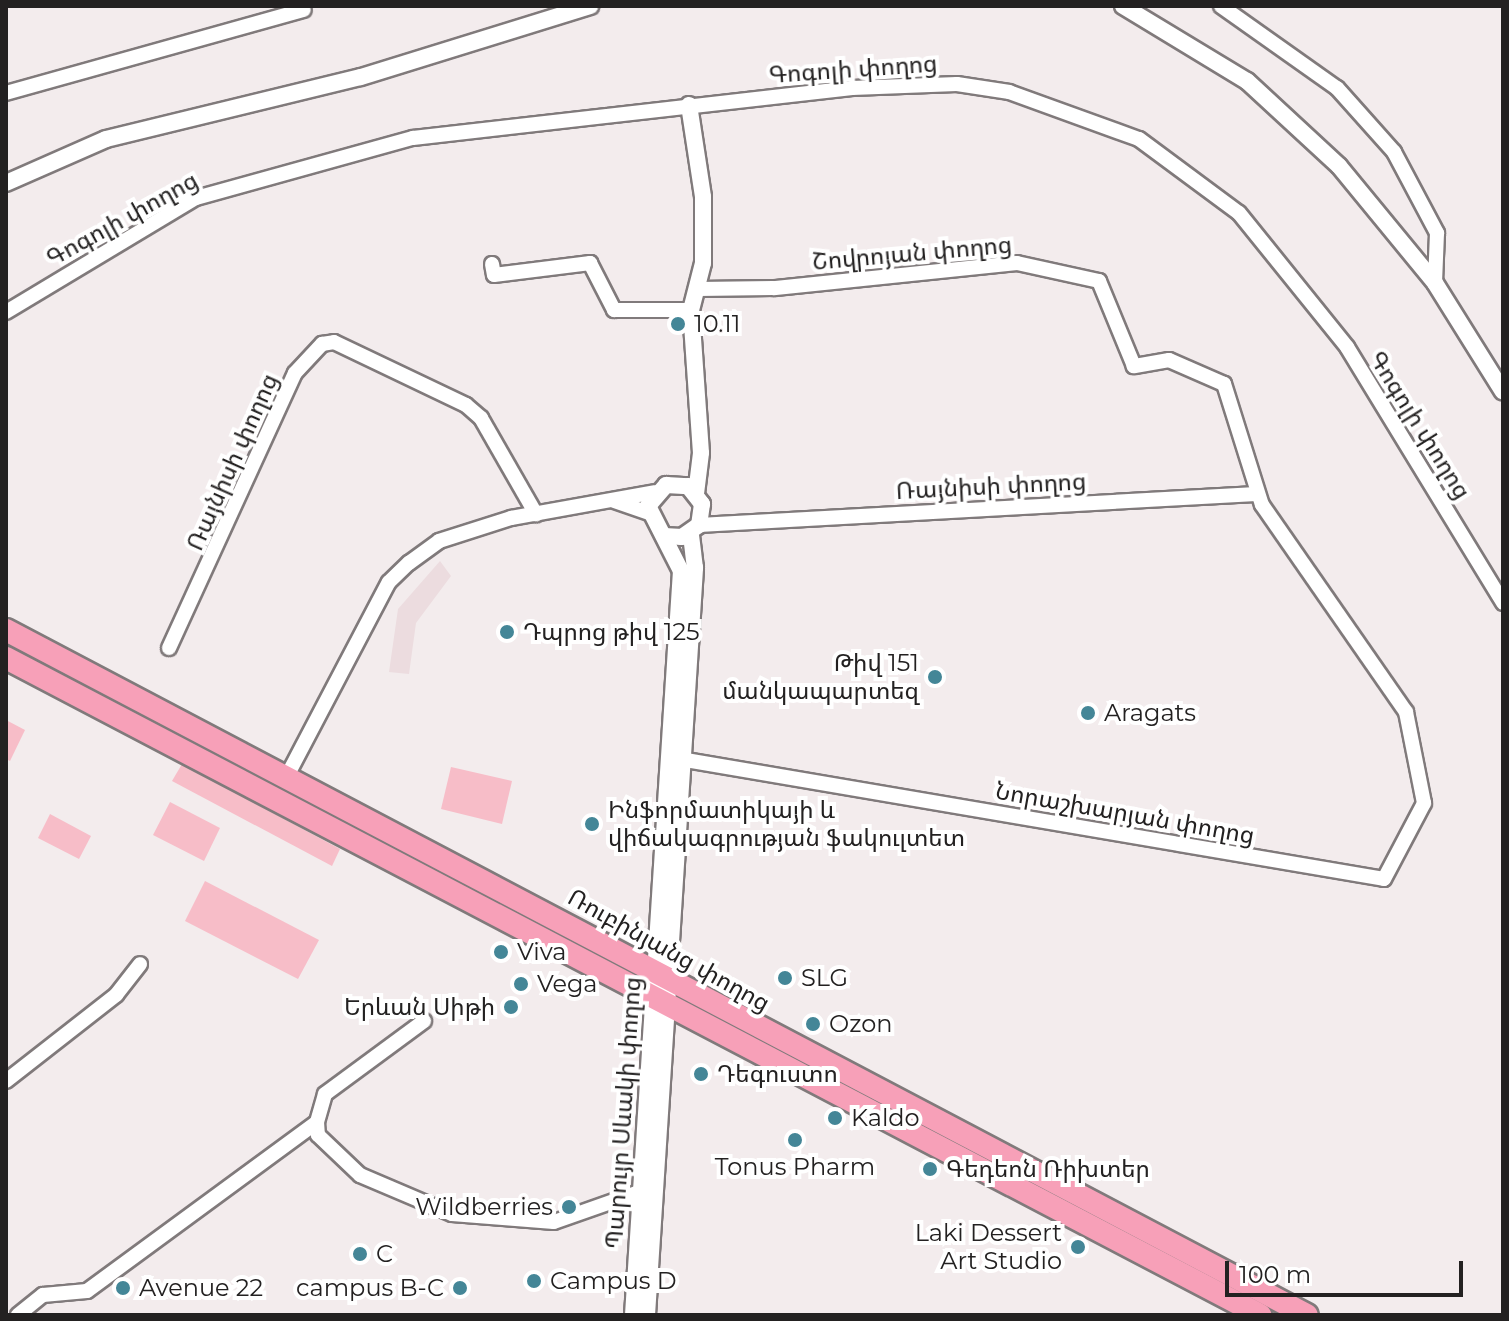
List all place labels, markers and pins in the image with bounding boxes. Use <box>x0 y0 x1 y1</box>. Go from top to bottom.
place label: 10.11 <box>694 310 740 338</box>
marker: 10.11 <box>669 315 687 333</box>
place label: Դպրոց թիվ 125 <box>523 618 700 646</box>
marker: Դպրոց թիվ 125 <box>498 623 516 641</box>
place label: Թիվ 151 մանկապարտեզ <box>722 649 919 705</box>
marker: Թիվ 151 մանկապարտեզ <box>926 668 944 686</box>
place label: Aragats <box>1104 699 1196 727</box>
marker: Aragats <box>1079 704 1097 722</box>
place label: Ինֆորմատիկայի և վիճակագրության ֆակուլտետ <box>608 796 965 852</box>
marker: Ինֆորմատիկայի և վիճակագրության ֆակուլտետ <box>583 815 601 833</box>
place label: Viva <box>517 938 566 966</box>
marker: Viva <box>492 943 510 961</box>
place label: SLG <box>801 964 848 992</box>
marker: SLG <box>776 969 794 987</box>
place label: Vega <box>537 970 598 998</box>
marker: Vega <box>512 975 530 993</box>
place label: Երևան Սիթի <box>344 993 495 1021</box>
marker: Երևան Սիթի <box>502 998 520 1016</box>
place label: Ozon <box>829 1010 892 1038</box>
marker: Ozon <box>804 1015 822 1033</box>
place label: Դեգուստո <box>717 1060 838 1088</box>
marker: Դեգուստո <box>692 1065 710 1083</box>
place label: Kaldo <box>851 1104 920 1132</box>
marker: Kaldo <box>826 1109 844 1127</box>
marker: Tonus Pharm <box>786 1131 804 1149</box>
place label: Tonus Pharm <box>715 1153 875 1181</box>
place label: Գեդեոն Ռիխտեր <box>946 1155 1150 1183</box>
marker: Գեդեոն Ռիխտեր <box>921 1160 939 1178</box>
place label: Wildberries <box>415 1193 553 1221</box>
marker: Wildberries <box>560 1198 578 1216</box>
place label: Laki Dessert Art Studio <box>915 1219 1062 1275</box>
marker: Laki Dessert Art Studio <box>1069 1238 1087 1256</box>
place label: C <box>376 1240 393 1268</box>
marker: C <box>351 1245 369 1263</box>
place label: Campus D <box>550 1267 677 1295</box>
marker: Campus D <box>525 1272 543 1290</box>
place label: Avenue 22 <box>139 1274 263 1302</box>
place label: campus B-C <box>296 1274 444 1302</box>
marker: Avenue 22 <box>114 1279 132 1297</box>
marker: campus B-C <box>451 1279 469 1297</box>

